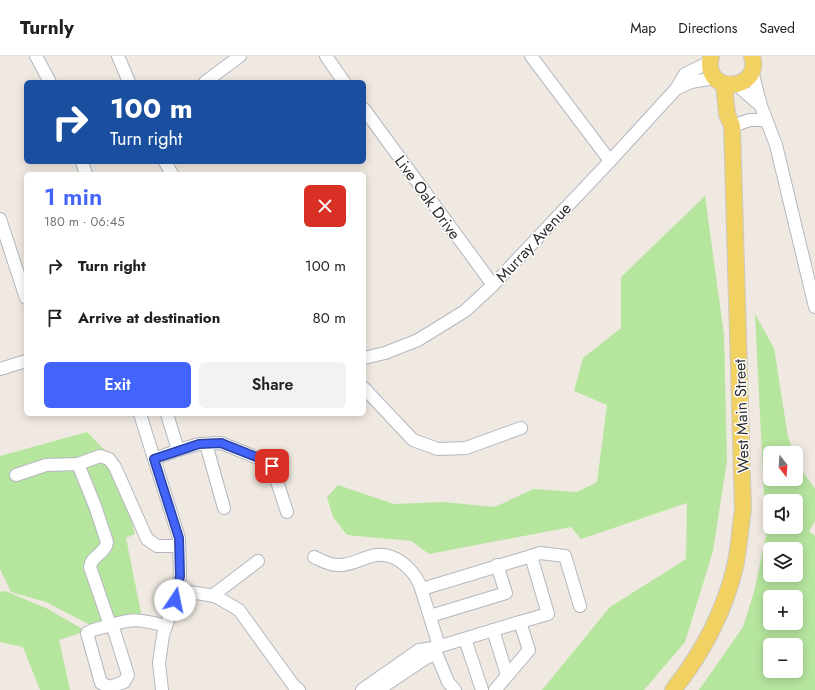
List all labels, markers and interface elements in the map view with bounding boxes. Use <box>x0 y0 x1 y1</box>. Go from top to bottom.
text: Turnly <box>20 14 74 41</box>
text: Map <box>630 18 656 38</box>
text: Directions <box>678 18 738 38</box>
text: Saved <box>760 18 795 38</box>
text: 100 m <box>110 88 193 129</box>
icon: right <box>44 96 96 148</box>
text: Turn right <box>110 126 182 152</box>
street label: Live Oak Drive <box>389 151 466 244</box>
text: 1 min <box>44 179 102 214</box>
button: close <box>304 185 346 227</box>
street label: Murray Avenue <box>490 197 576 287</box>
text: 180 m · 06:45 <box>44 212 125 231</box>
icon: right <box>44 255 66 277</box>
text: Turn right <box>78 255 146 277</box>
text: 100 m <box>305 255 346 277</box>
icon: arrive <box>44 307 66 329</box>
text: Arrive at destination <box>78 307 220 329</box>
text: 80 m <box>313 307 346 329</box>
street label: West Main Street <box>728 358 755 473</box>
button: Exit <box>44 362 191 408</box>
button: Share <box>199 362 346 408</box>
north arrow <box>763 446 803 486</box>
map controls <box>763 446 803 678</box>
pin <box>255 449 289 483</box>
icon: arrive <box>261 455 283 477</box>
button: sound <box>763 494 803 534</box>
button: layers <box>763 542 803 582</box>
position arrow <box>154 579 196 621</box>
button: + <box>763 590 803 630</box>
button: − <box>763 638 803 678</box>

